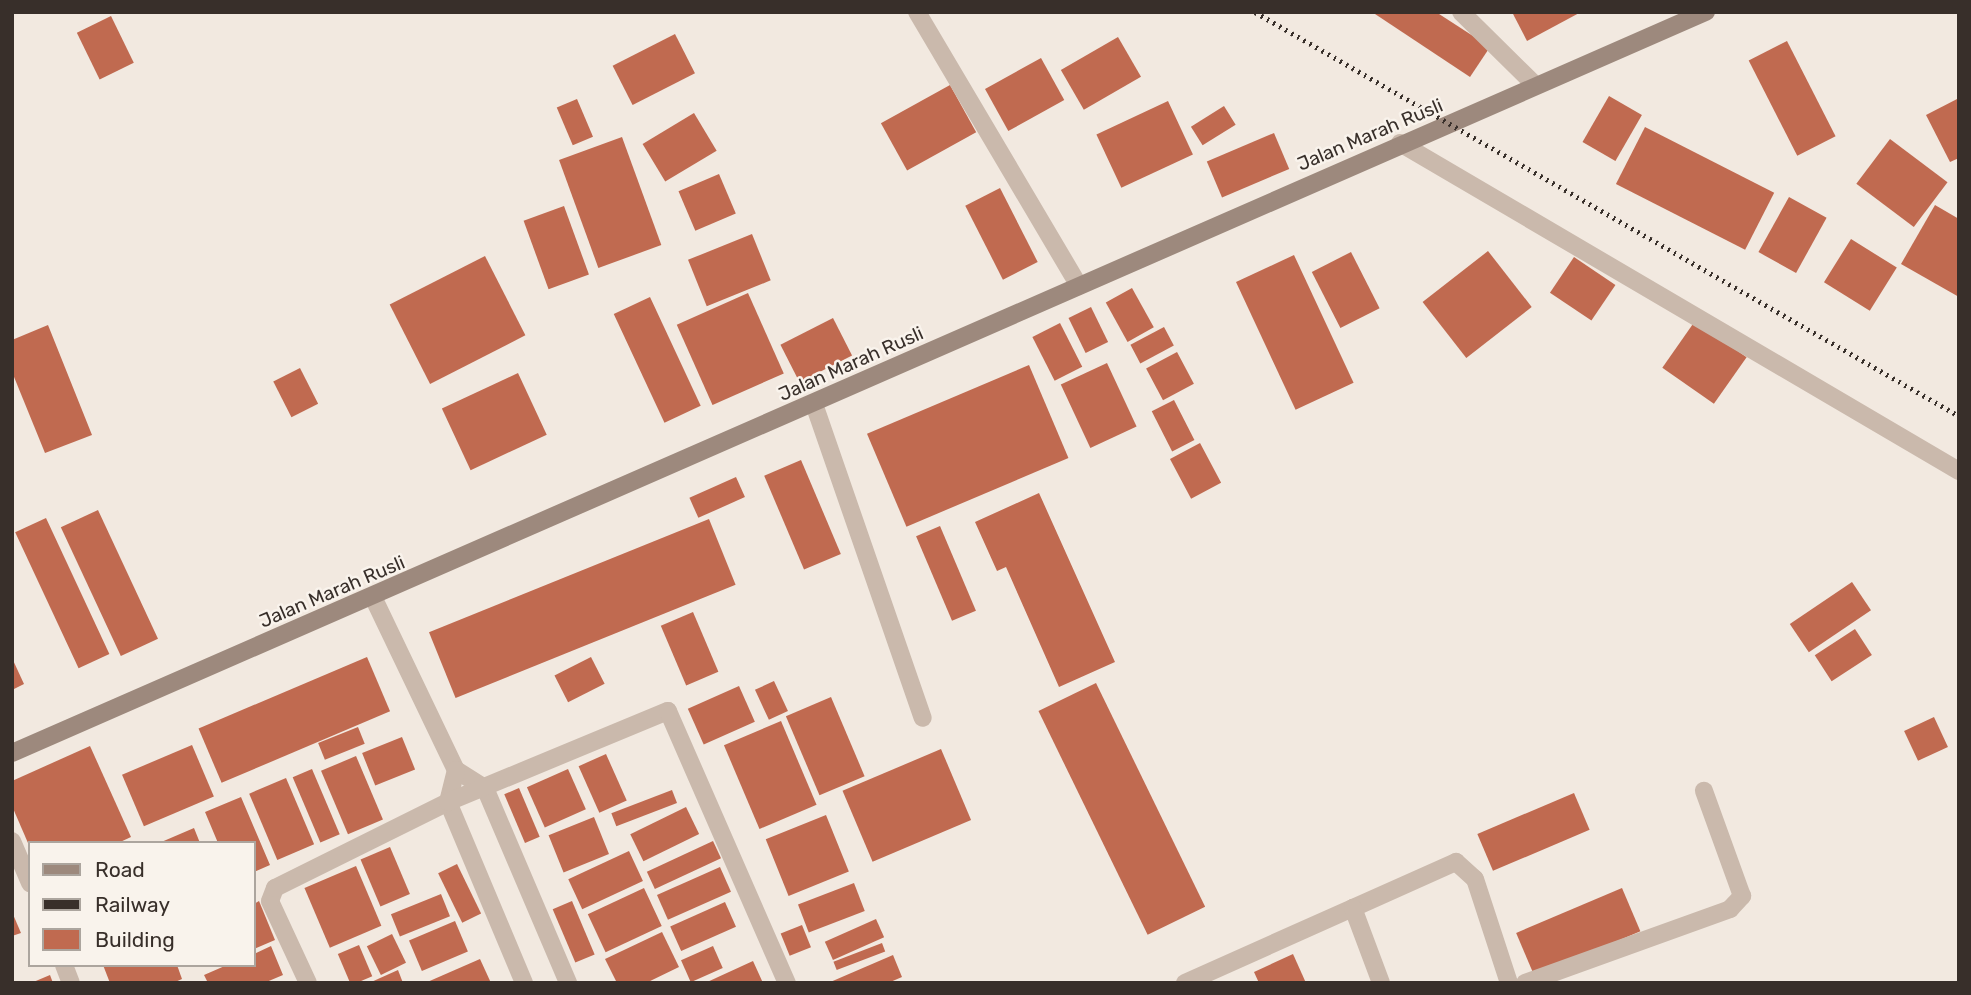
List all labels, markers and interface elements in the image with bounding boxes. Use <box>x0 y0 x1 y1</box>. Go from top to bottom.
street label: Jalan Marah Rusli <box>1294 94 1446 176</box>
street label: Jalan Marah Rusli <box>775 322 927 406</box>
street label: Jalan Marah Rusli <box>256 551 408 633</box>
legend <box>28 841 256 967</box>
text: Road <box>95 857 145 882</box>
text: Railway <box>95 892 170 917</box>
text: Building <box>95 927 175 952</box>

